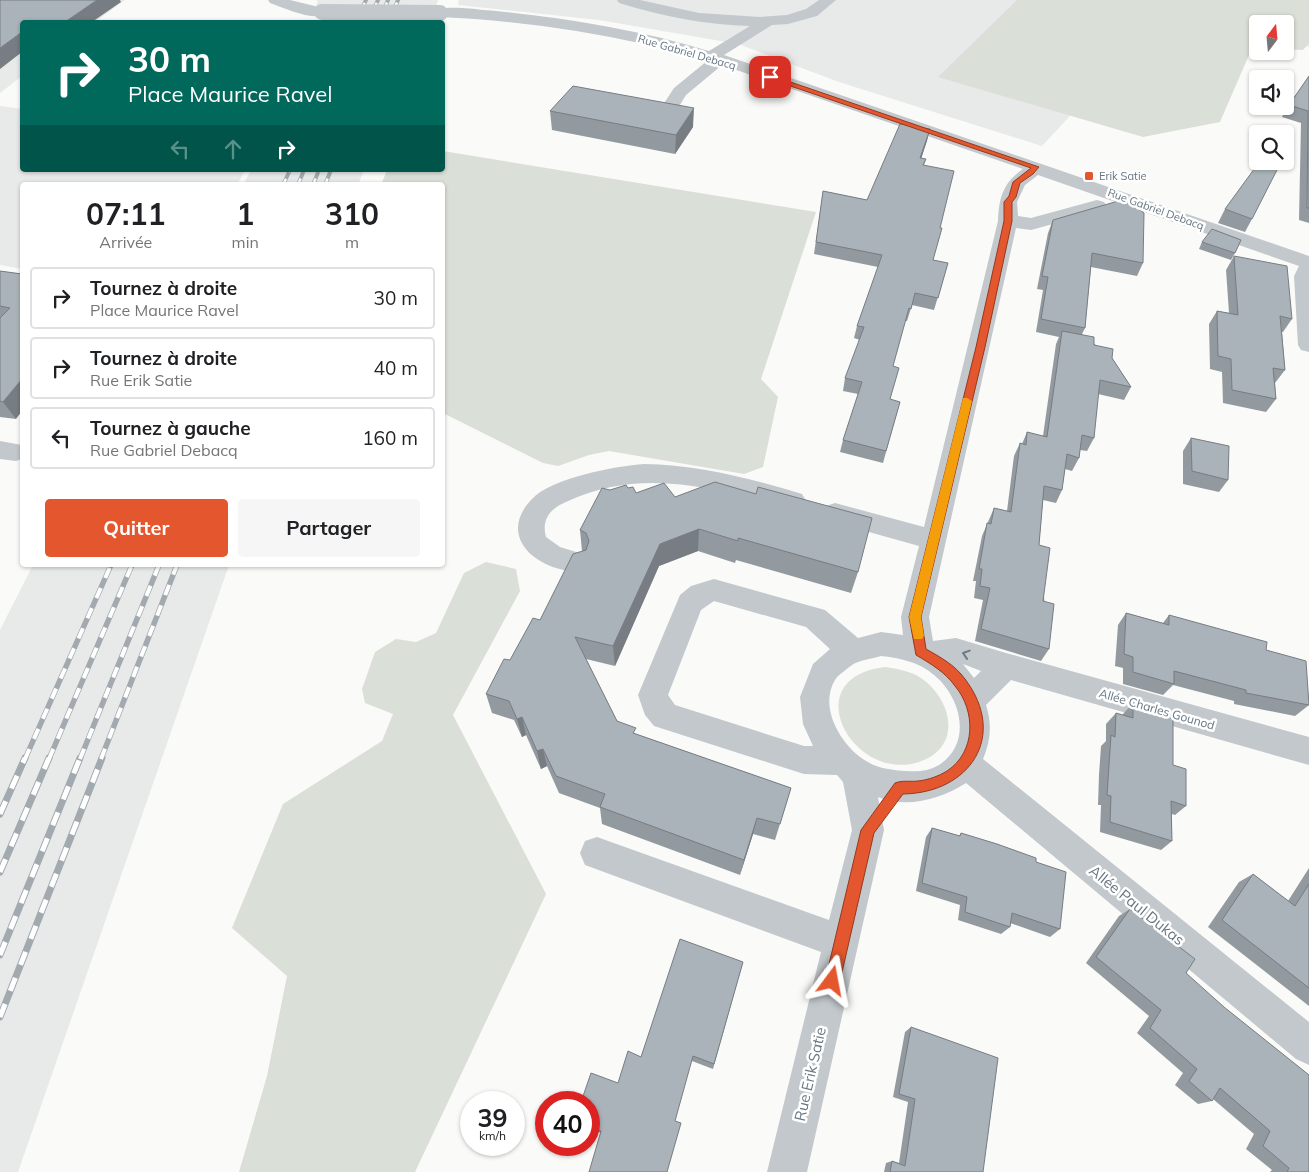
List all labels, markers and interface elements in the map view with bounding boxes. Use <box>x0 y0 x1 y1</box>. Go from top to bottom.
north arrow <box>1249 15 1294 60</box>
map controls <box>1249 15 1294 170</box>
street label: Rue Gabriel Debacq <box>636 31 738 73</box>
text: 30 m <box>128 37 211 81</box>
icon: right <box>45 40 110 105</box>
pin <box>749 56 791 98</box>
icon: arrive <box>756 63 784 91</box>
button: sound <box>1249 70 1294 115</box>
text: Place Maurice Ravel <box>128 80 333 108</box>
button: search <box>1249 125 1294 170</box>
icon: left <box>166 135 194 163</box>
icon: ahead <box>219 135 247 163</box>
icon: right <box>272 135 300 163</box>
place label: Erik Satie <box>1099 169 1147 183</box>
marker: Erik Satie <box>1083 170 1095 182</box>
street label: Rue Gabriel Debacq <box>1106 185 1206 233</box>
text: 07:11 <box>86 195 166 233</box>
text: 1 <box>236 195 254 233</box>
text: 310 <box>325 195 379 233</box>
text: Arrivée <box>99 232 152 252</box>
text: min <box>232 232 259 252</box>
text: m <box>345 232 359 252</box>
text: Tournez à droite <box>90 276 237 300</box>
icon: right <box>47 284 75 312</box>
text: 30 m <box>374 286 418 310</box>
text: Place Maurice Ravel <box>90 300 239 320</box>
text: Tournez à droite <box>90 346 237 370</box>
icon: right <box>47 354 75 382</box>
text: 40 m <box>374 356 418 380</box>
text: Rue Erik Satie <box>90 370 192 390</box>
text: Tournez à gauche <box>90 416 251 440</box>
icon: left <box>47 424 75 452</box>
text: 160 m <box>362 426 418 450</box>
text: Rue Gabriel Debacq <box>90 440 238 460</box>
button: Quitter <box>45 499 228 557</box>
button: Partager <box>238 499 420 557</box>
one-way arrow <box>963 650 971 660</box>
street label: Allée Charles Gounod <box>1097 685 1217 733</box>
street label: Allée Paul Dukas <box>1086 861 1188 949</box>
position arrow <box>805 954 857 1006</box>
street label: Rue Erik Satie <box>790 1025 830 1123</box>
speed limit sign: 40 <box>535 1091 600 1156</box>
text: 39 <box>477 1102 508 1133</box>
text: km/h <box>479 1128 506 1143</box>

